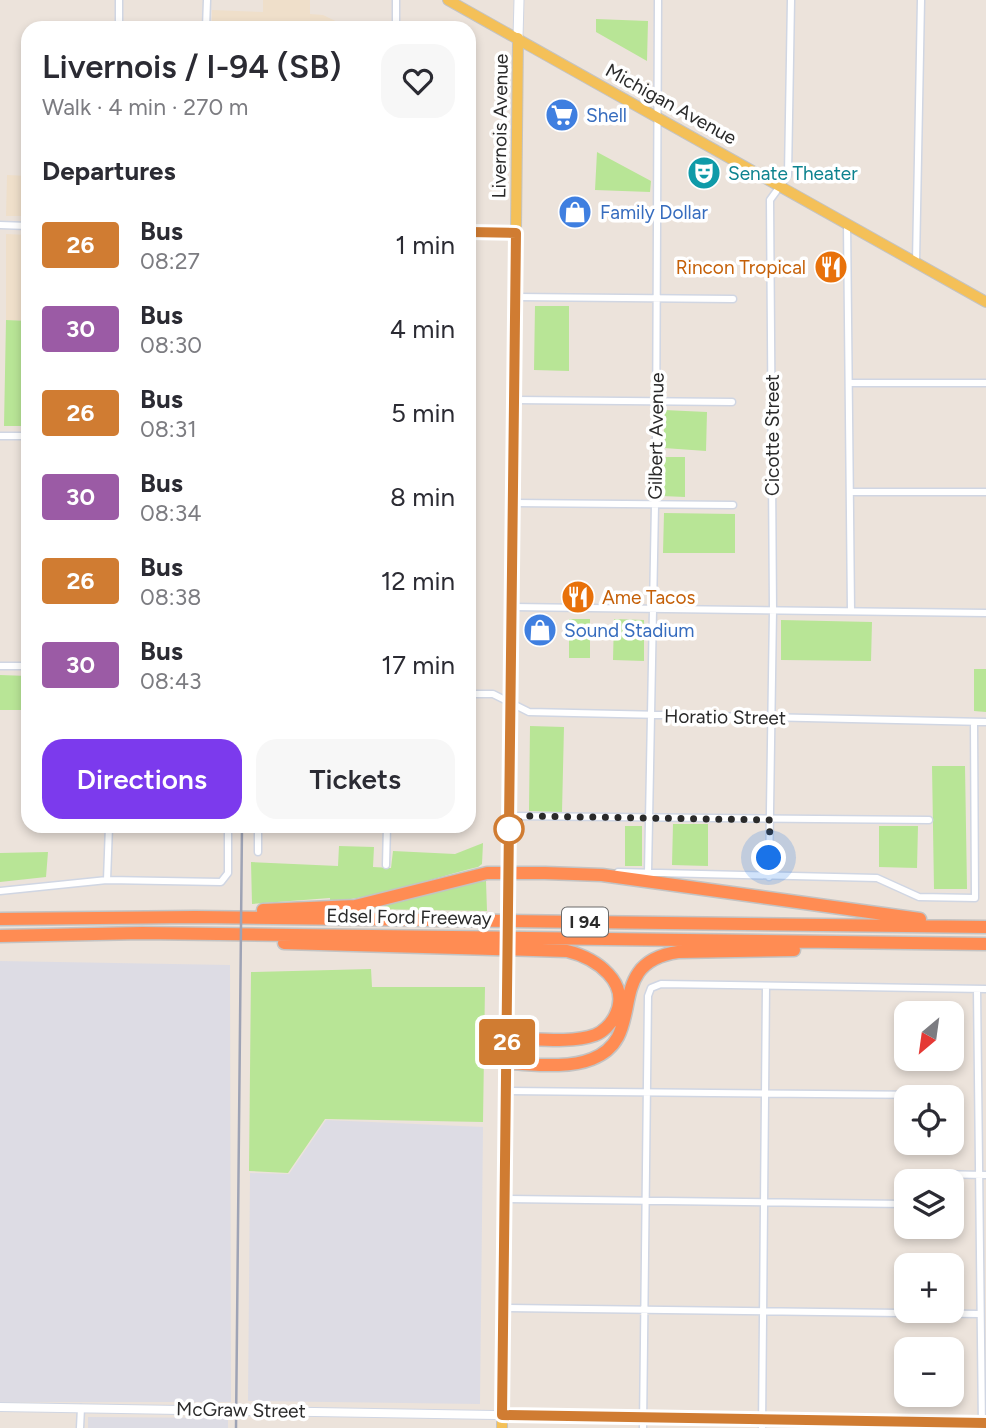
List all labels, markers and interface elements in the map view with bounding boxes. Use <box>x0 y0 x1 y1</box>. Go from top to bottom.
button: heart <box>381 44 455 118</box>
text: Livernois / I-94 (SB) <box>42 47 342 86</box>
street label: Livernois Avenue <box>487 54 513 198</box>
street label: Michigan Avenue <box>602 59 740 149</box>
text: Walk · 4 min · 270 m <box>42 93 248 121</box>
supermarket icon: Shell <box>543 96 581 134</box>
place label: Shell <box>586 104 627 127</box>
theatre icon: Senate Theater <box>685 154 723 192</box>
text: Departures <box>42 155 176 187</box>
place label: Senate Theater <box>728 162 858 185</box>
shop icon: Family Dollar <box>556 193 594 231</box>
place label: Family Dollar <box>600 201 708 224</box>
text: Bus <box>140 215 183 247</box>
text: 1 min <box>395 229 455 261</box>
text: 26 <box>67 230 94 259</box>
text: 08:27 <box>140 247 200 275</box>
restaurant icon: Rincon Tropical <box>812 248 850 286</box>
place label: Rincon Tropical <box>676 256 806 279</box>
text: Bus <box>140 299 183 331</box>
text: 4 min <box>390 313 455 345</box>
text: 30 <box>66 314 95 343</box>
text: 08:30 <box>140 331 202 359</box>
street label: Gilbert Avenue <box>643 372 669 500</box>
street label: Cicotte Street <box>761 374 784 496</box>
text: Bus <box>140 383 183 415</box>
text: 5 min <box>391 397 455 429</box>
text: 26 <box>67 398 94 427</box>
text: 08:31 <box>140 415 197 443</box>
text: Bus <box>140 467 183 499</box>
text: 8 min <box>390 481 455 513</box>
text: 30 <box>66 482 95 511</box>
text: 08:34 <box>140 499 201 527</box>
text: Bus <box>140 551 183 583</box>
text: 12 min <box>381 565 455 597</box>
text: 26 <box>67 566 94 595</box>
restaurant icon: Ame Tacos <box>559 578 597 616</box>
text: 08:38 <box>140 583 201 611</box>
place label: Ame Tacos <box>602 586 695 609</box>
shop icon: Sound Stadium <box>521 611 559 649</box>
place label: Sound Stadium <box>564 619 695 642</box>
text: Bus <box>140 635 183 667</box>
text: 17 min <box>381 649 455 681</box>
text: 30 <box>66 650 95 679</box>
text: 08:43 <box>140 667 201 695</box>
street label: Horatio Street <box>664 704 786 730</box>
button: Directions <box>42 739 242 819</box>
button: Tickets <box>256 739 455 819</box>
unlabelled marker <box>494 814 524 844</box>
your location <box>751 840 786 875</box>
street label: Edsel Ford Freeway <box>326 904 492 930</box>
road number: I 94 <box>562 908 608 937</box>
north arrow <box>894 1001 964 1071</box>
map controls <box>894 1001 964 1407</box>
line badge: 26 <box>476 1019 538 1065</box>
text: 26 <box>493 1027 521 1056</box>
button: locate <box>894 1085 964 1155</box>
button: layers <box>894 1169 964 1239</box>
button: + <box>894 1253 964 1323</box>
button: − <box>894 1337 964 1407</box>
street label: McGraw Street <box>176 1397 306 1423</box>

